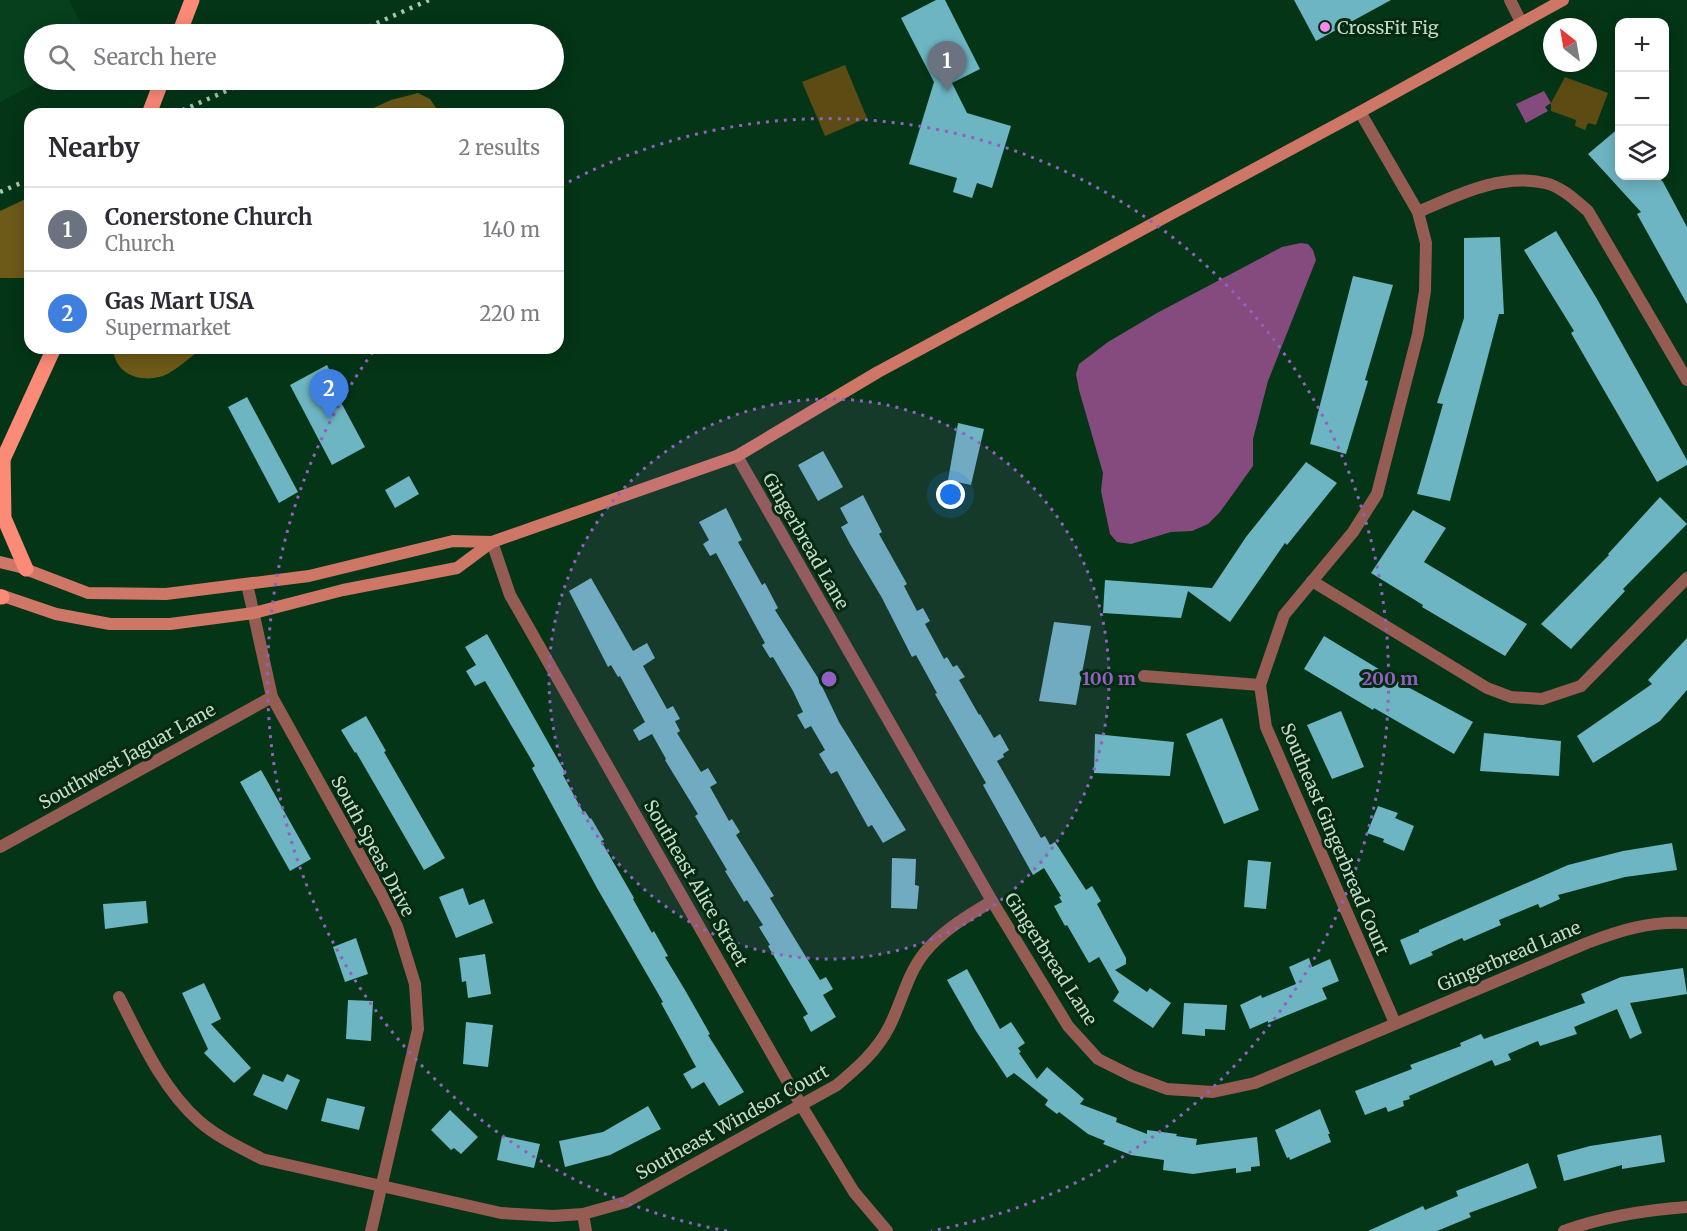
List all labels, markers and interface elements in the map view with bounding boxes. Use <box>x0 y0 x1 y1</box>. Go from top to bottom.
place label: CrossFit Fig <box>1337 16 1439 39</box>
north arrow <box>1543 18 1597 72</box>
map controls <box>1615 18 1669 180</box>
button: + <box>1615 18 1669 72</box>
marker: CrossFit Fig <box>1318 20 1332 34</box>
search box <box>24 24 564 90</box>
icon: search <box>45 41 78 74</box>
pin: 1 <box>928 42 966 91</box>
text: Search here <box>93 43 216 71</box>
button: − <box>1615 72 1669 126</box>
button: layers <box>1615 126 1669 180</box>
text: Nearby <box>48 131 140 164</box>
text: 2 results <box>458 135 540 160</box>
text: Conerstone Church <box>105 203 312 231</box>
text: 1 <box>63 217 72 242</box>
text: 140 m <box>483 217 540 242</box>
text: Church <box>105 231 175 256</box>
text: Gas Mart USA <box>105 287 254 315</box>
text: 2 <box>62 301 73 326</box>
text: 220 m <box>480 301 540 326</box>
text: Supermarket <box>105 315 231 340</box>
pin: 2 <box>310 370 348 419</box>
street label: Gingerbread Lane <box>758 469 854 613</box>
your location <box>936 480 965 509</box>
text: 100 m <box>1082 667 1136 690</box>
text: 200 m <box>1362 667 1418 690</box>
centre of rings <box>819 669 839 689</box>
street label: Southwest Jaguar Lane <box>35 698 219 814</box>
street label: Southeast Gingerbread Court <box>1276 720 1394 958</box>
street label: South Speas Drive <box>326 772 420 920</box>
street label: Southeast Alice Street <box>639 795 753 971</box>
street label: Gingerbread Lane <box>1000 888 1102 1030</box>
street label: Gingerbread Lane <box>1434 915 1584 997</box>
street label: Southeast Windsor Court <box>632 1059 832 1185</box>

